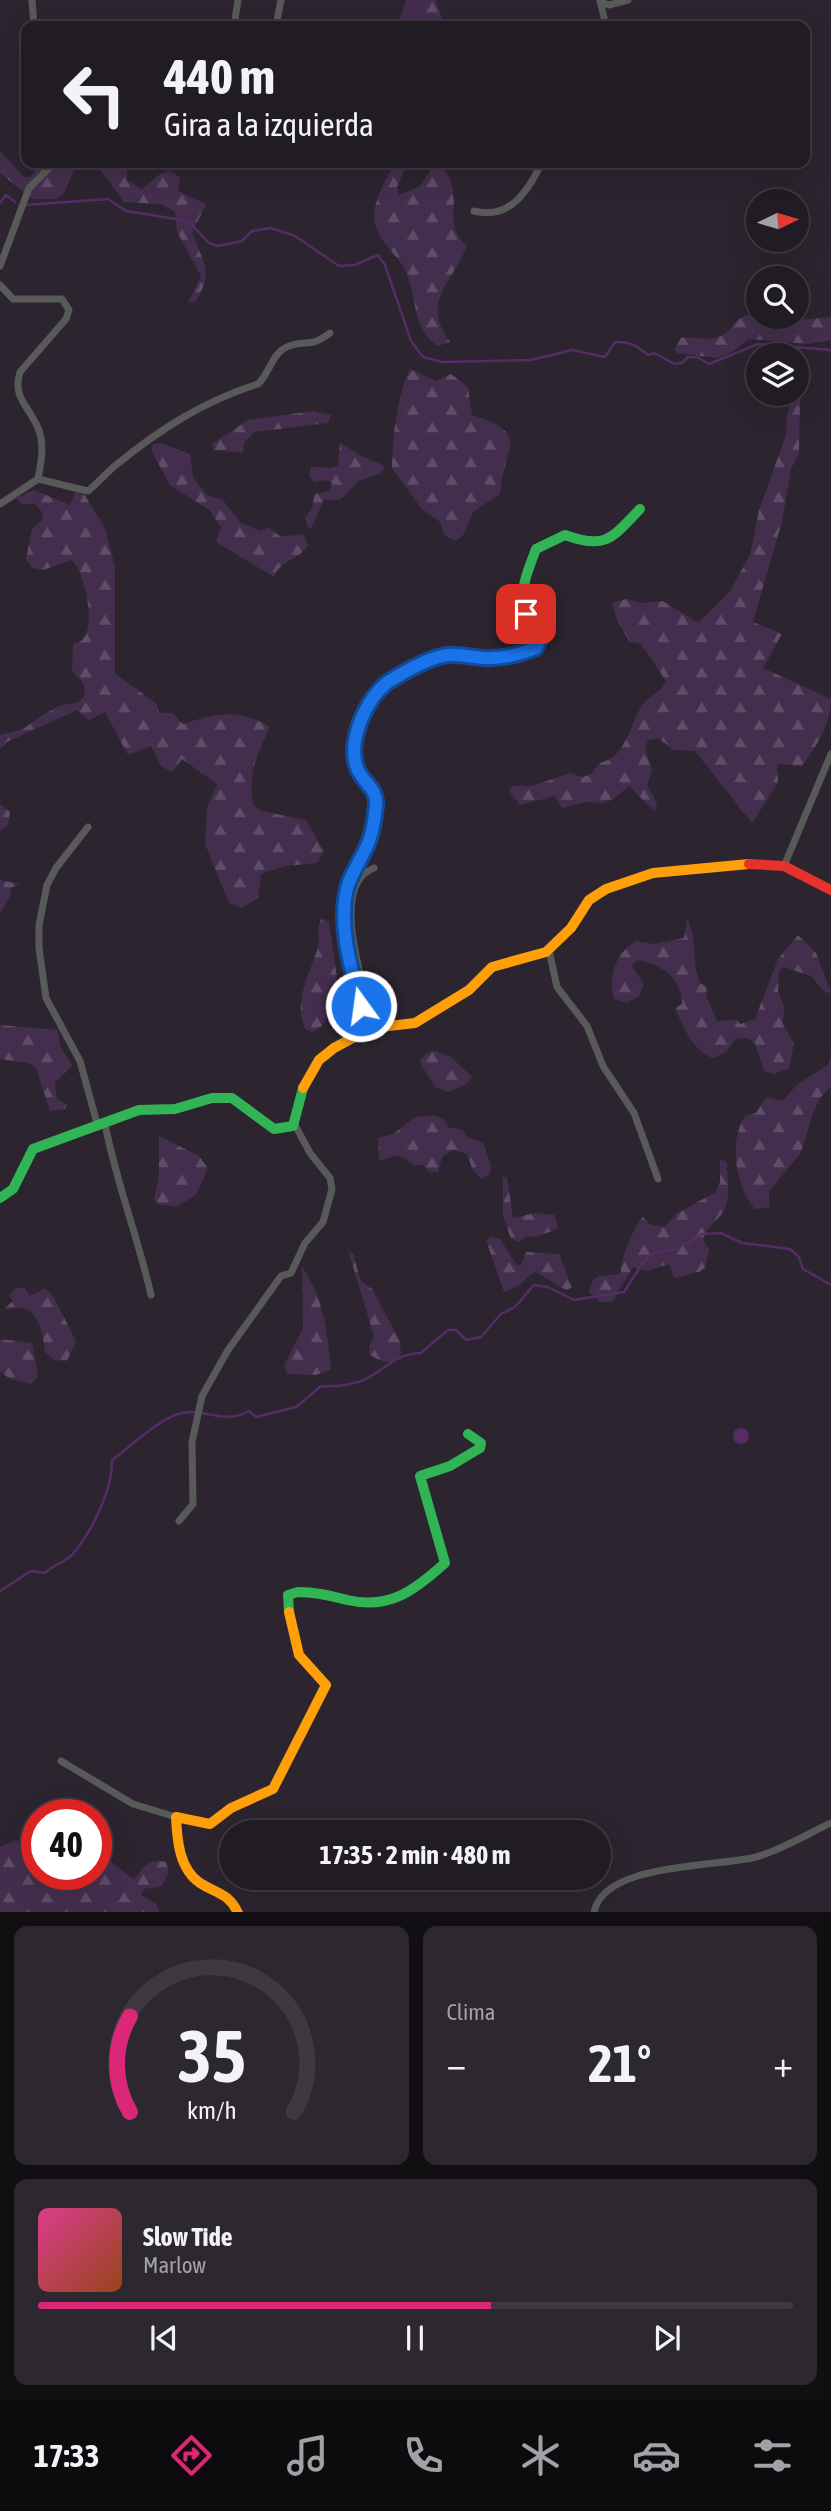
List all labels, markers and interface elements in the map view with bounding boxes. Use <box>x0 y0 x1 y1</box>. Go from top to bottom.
text: 440 m <box>164 48 275 104</box>
icon: left <box>49 49 140 140</box>
text: Gira a la izquierda <box>164 106 374 143</box>
north arrow <box>746 189 808 252</box>
map controls <box>746 189 809 406</box>
button: search <box>746 266 809 329</box>
button: layers <box>746 343 809 406</box>
pin <box>496 584 556 644</box>
icon: arrive <box>507 595 545 633</box>
position arrow <box>324 969 398 1043</box>
speed limit sign: 40 <box>21 1799 112 1890</box>
text: 17:35 · 2 min · 480 m <box>320 1840 510 1870</box>
text: Clima <box>447 1999 496 2025</box>
text: 35 <box>177 2014 245 2097</box>
text: 21° <box>588 2033 651 2093</box>
text: − <box>447 2042 466 2085</box>
text: + <box>773 2042 793 2085</box>
text: km/h <box>186 2095 236 2123</box>
text: Slow Tide <box>143 2222 233 2252</box>
text: Marlow <box>143 2252 206 2278</box>
icon: previous <box>145 2319 183 2357</box>
icon: pause <box>396 2319 434 2357</box>
icon: next <box>648 2319 686 2357</box>
icon: directions <box>167 2431 216 2480</box>
icon: music <box>283 2431 332 2480</box>
icon: phone <box>399 2431 448 2480</box>
icon: climate <box>516 2431 565 2480</box>
icon: car <box>632 2431 681 2480</box>
icon: filters <box>748 2431 797 2480</box>
text: 17:33 <box>34 2437 100 2474</box>

